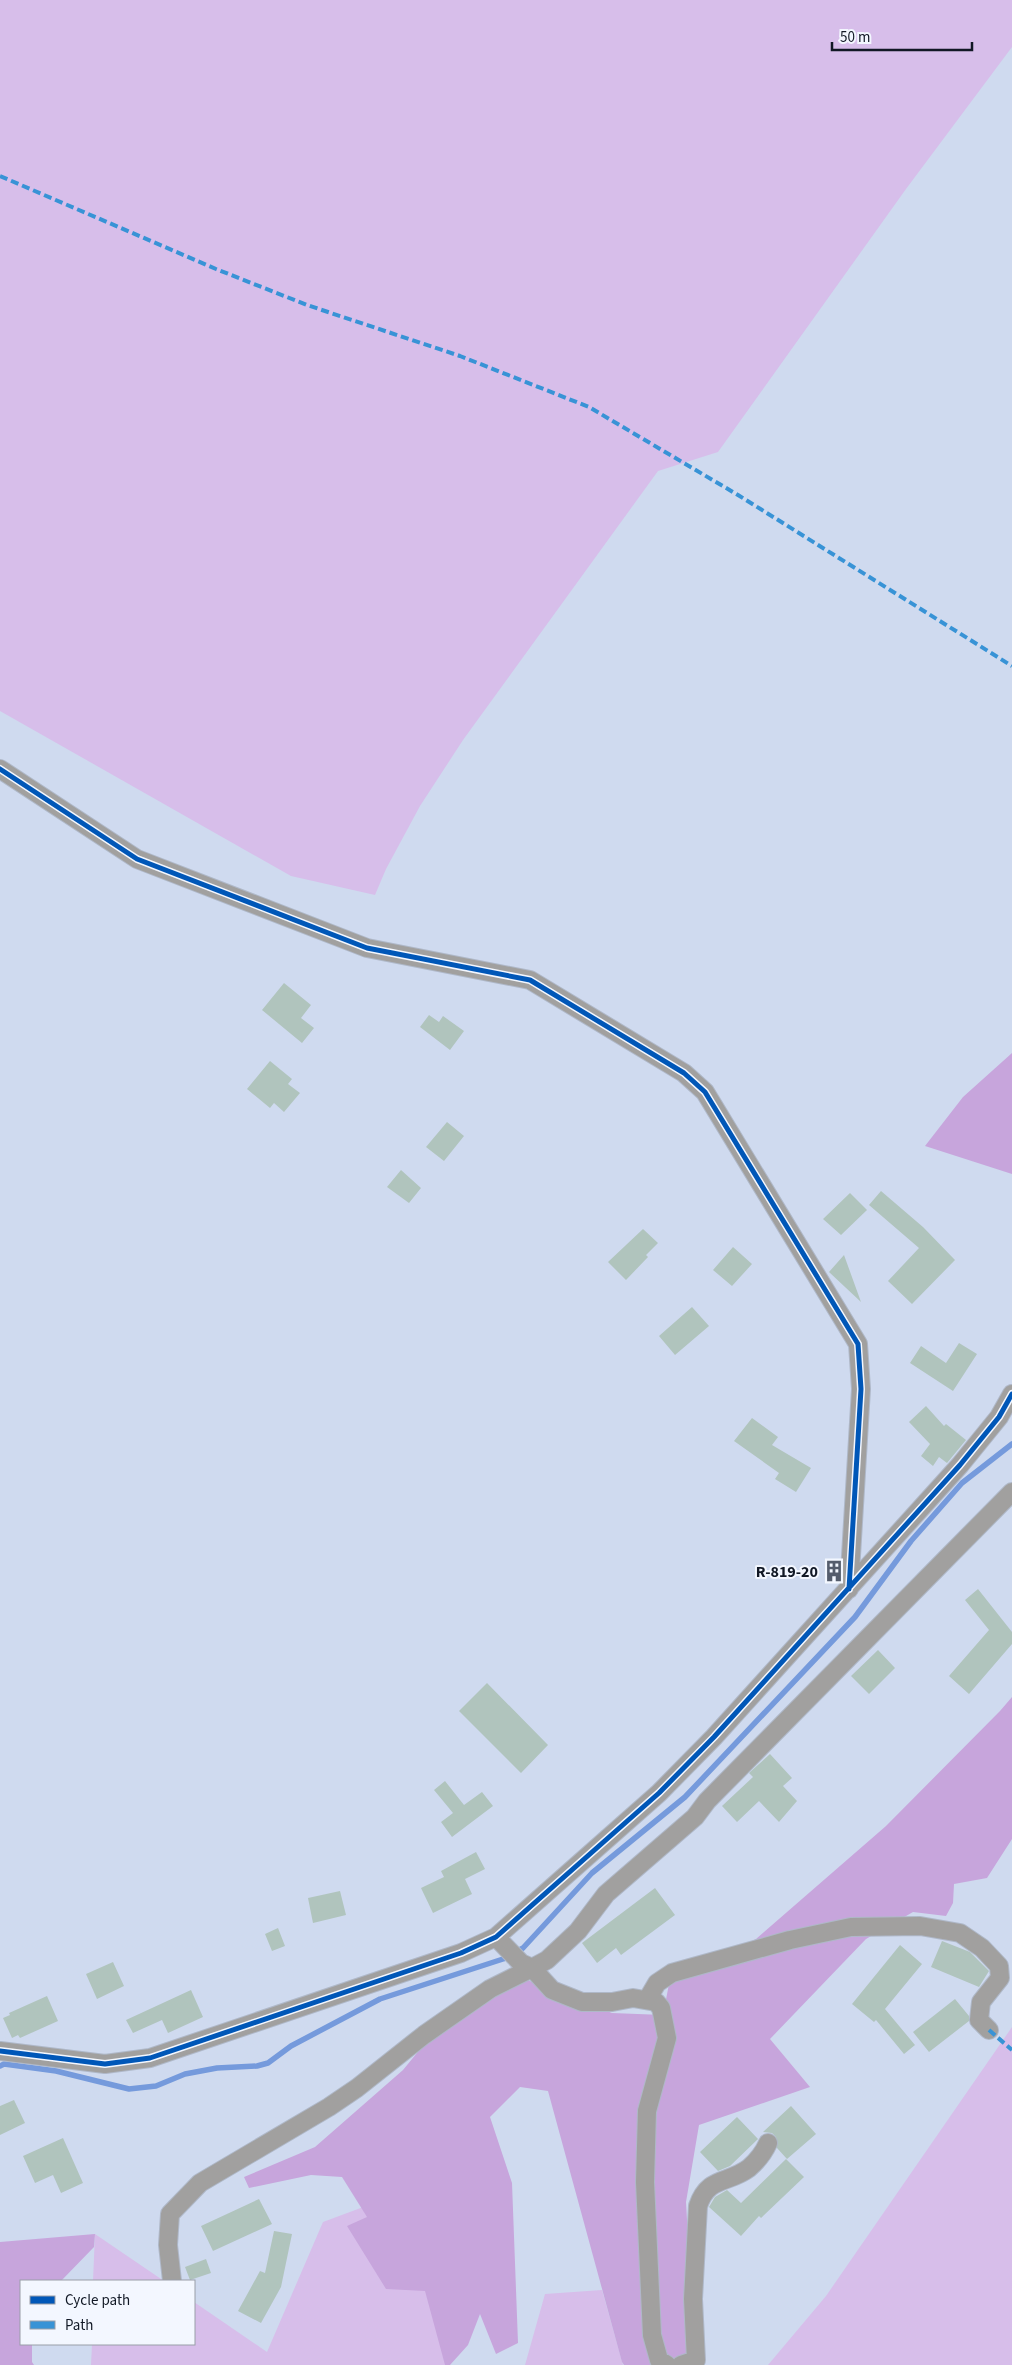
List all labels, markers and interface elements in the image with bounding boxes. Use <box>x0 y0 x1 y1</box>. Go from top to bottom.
scale bar <box>832 20 972 52</box>
text: 50 m <box>840 27 870 48</box>
building icon: R-819-20 <box>821 1558 847 1584</box>
place label: R-819-20 <box>756 1561 818 1583</box>
legend <box>20 2280 195 2345</box>
text: Cycle path <box>65 2290 130 2311</box>
text: Path <box>65 2315 93 2336</box>

